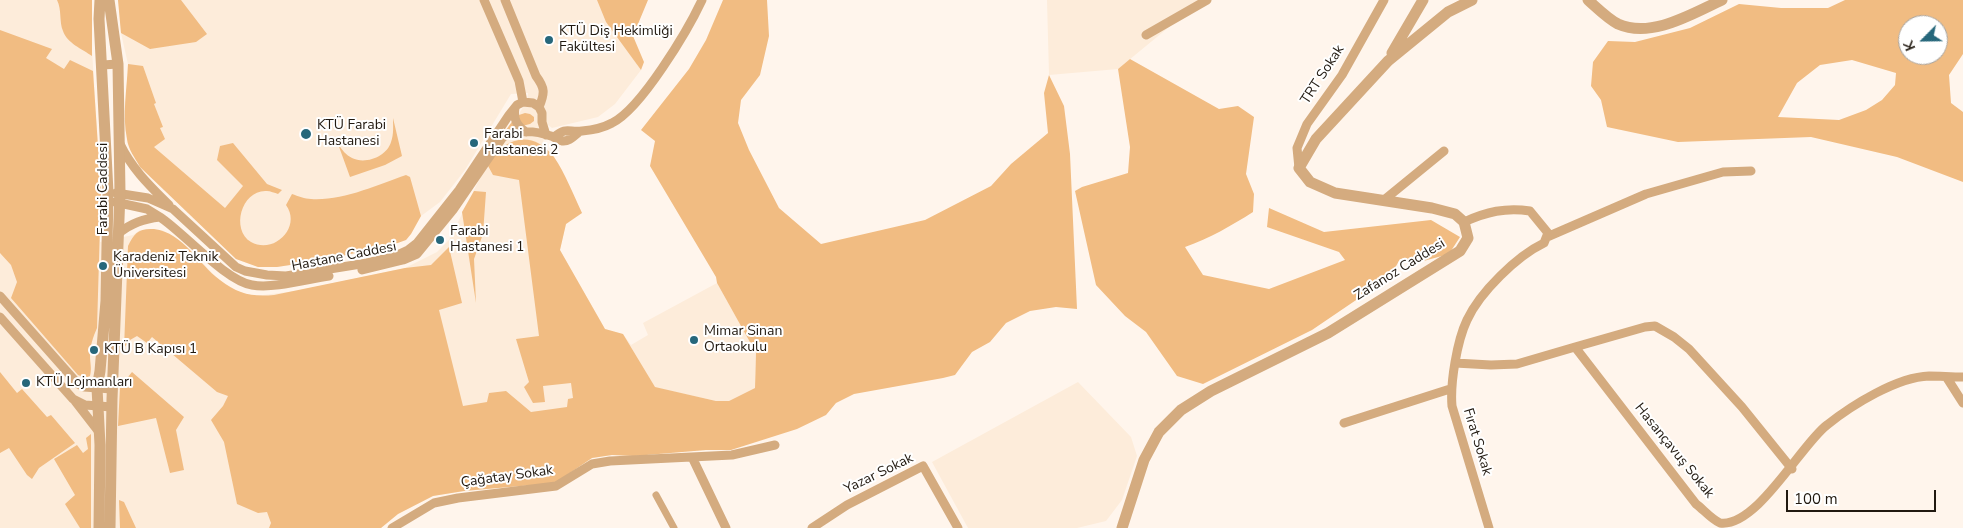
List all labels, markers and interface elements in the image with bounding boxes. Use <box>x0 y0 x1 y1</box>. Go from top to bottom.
north arrow <box>1898 15 1948 65</box>
place label: KTÜ Diş Hekimliği Fakültesi <box>559 24 673 56</box>
marker: KTÜ Diş Hekimliği Fakültesi <box>543 34 555 46</box>
text: K <box>1899 38 1920 54</box>
street label: TRT Sokak <box>1298 42 1348 108</box>
place label: KTÜ Farabi Hastanesi <box>317 118 386 150</box>
marker: KTÜ Farabi Hastanesi <box>299 127 313 141</box>
place label: Farabi Hastanesi 2 <box>484 127 558 160</box>
marker: Farabi Hastanesi 2 <box>468 137 480 149</box>
street label: Farabi Caddesi <box>96 143 112 235</box>
place label: Farabi Hastanesi 1 <box>450 224 524 256</box>
marker: Farabi Hastanesi 1 <box>434 234 446 246</box>
street label: Zafanoz Caddesi <box>1352 235 1448 305</box>
street label: Hastane Caddesi <box>290 239 398 275</box>
place label: Karadeniz Teknik Üniversitesi <box>113 250 218 282</box>
marker: Karadeniz Teknik Üniversitesi <box>97 260 109 272</box>
place label: Mimar Sinan Ortaokulu <box>704 324 782 357</box>
marker: Mimar Sinan Ortaokulu <box>688 334 700 346</box>
place label: KTÜ B Kapısı 1 <box>104 342 197 358</box>
marker: KTÜ B Kapısı 1 <box>88 344 100 356</box>
place label: KTÜ Lojmanları <box>36 375 132 391</box>
marker: KTÜ Lojmanları <box>20 377 32 389</box>
street label: Hasançavuş Sokak <box>1631 400 1717 502</box>
street label: Fırat Sokak <box>1459 406 1495 478</box>
street label: Yazar Sokak <box>842 450 916 498</box>
street label: Çağatay Sokak <box>460 462 554 492</box>
scale bar <box>1788 480 1938 512</box>
text: 100 m <box>1794 489 1838 509</box>

